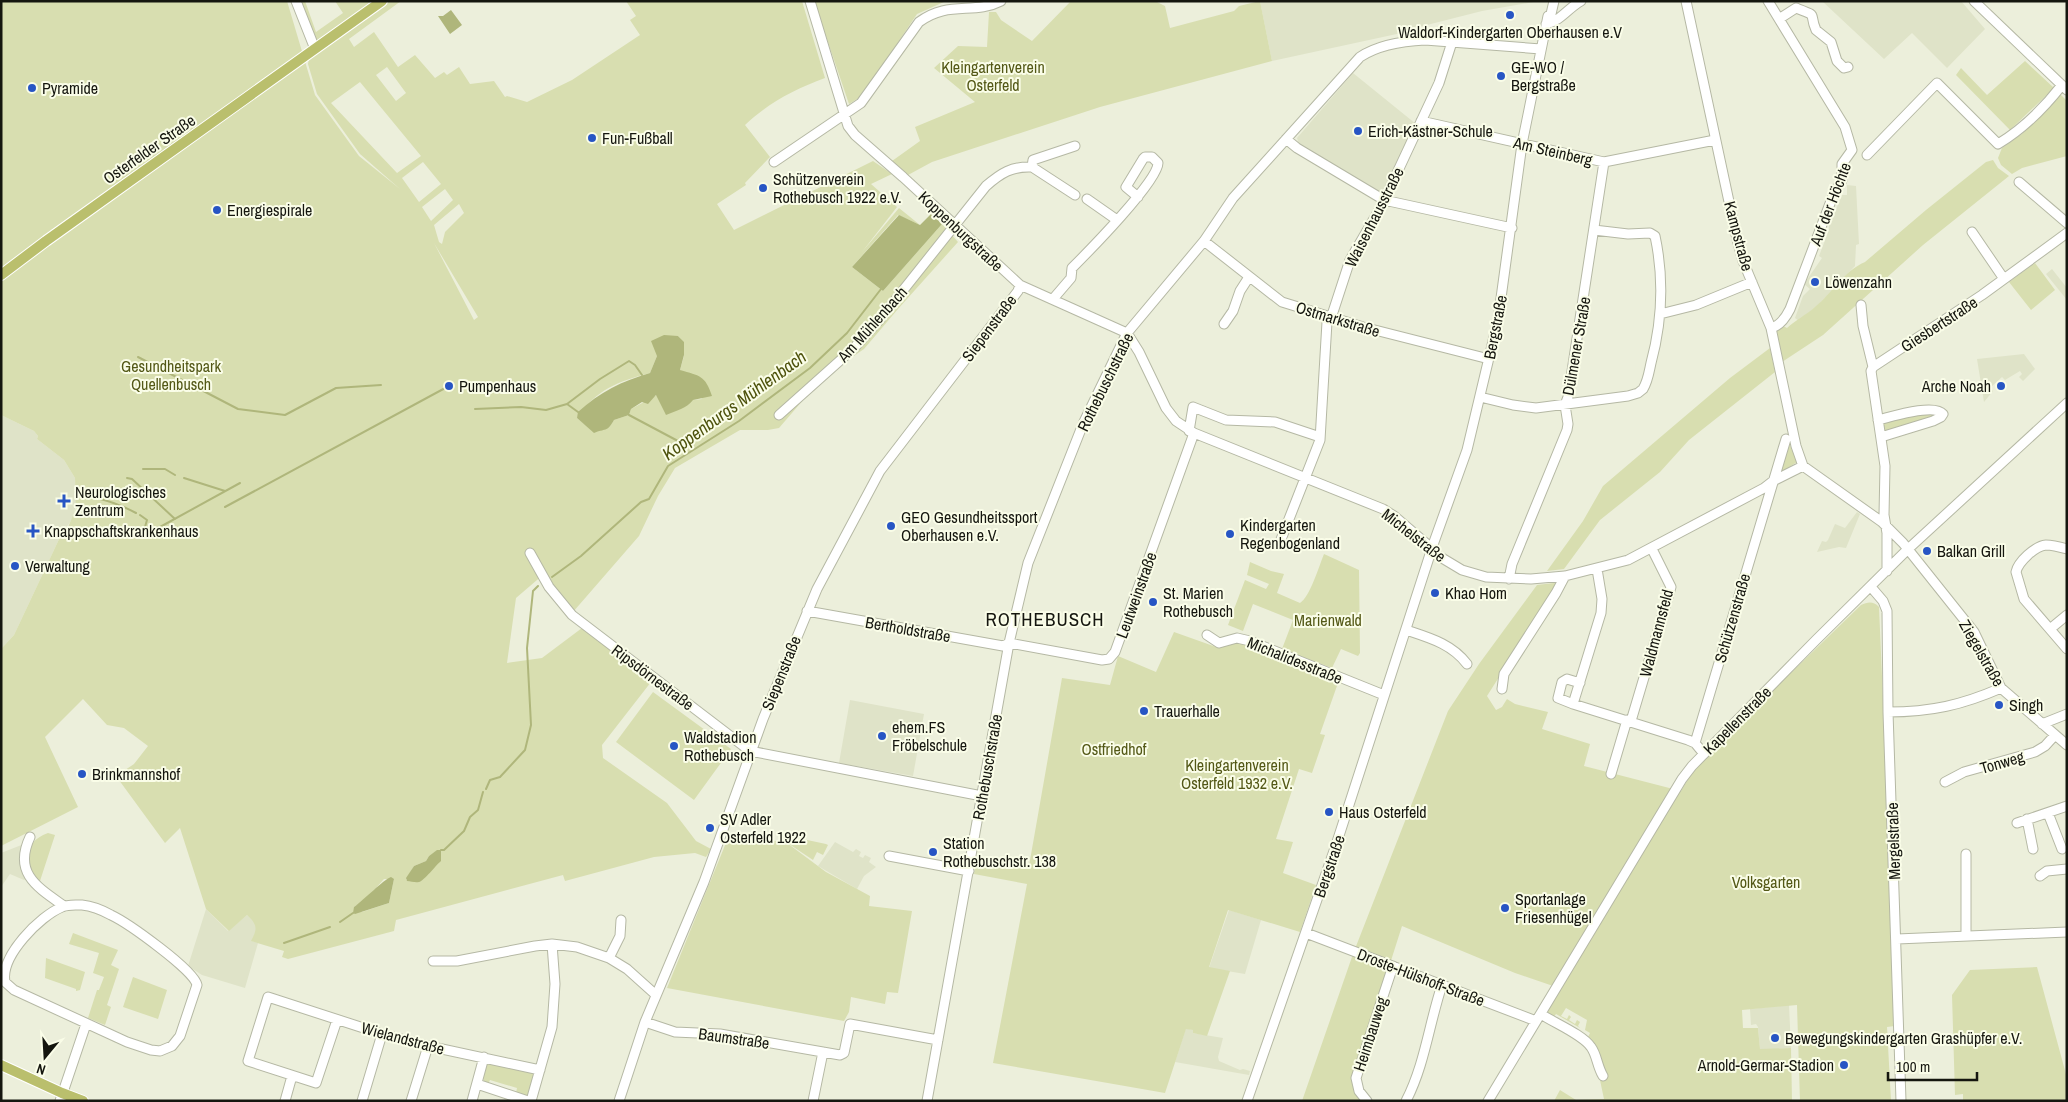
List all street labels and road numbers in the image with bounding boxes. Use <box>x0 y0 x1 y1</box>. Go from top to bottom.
street label: Osterfelder Straße <box>98 109 200 189</box>
street label: Am Steinberg <box>1510 131 1595 171</box>
street label: Auf der Höchte <box>1804 159 1856 250</box>
street label: Waisenhausstraße <box>1339 163 1409 271</box>
street label: Koppenburgstraße <box>914 186 1008 276</box>
street label: Kampstraße <box>1719 199 1759 273</box>
street label: Am Mühlenbach <box>831 281 912 367</box>
street label: Siepenstraße <box>957 290 1021 366</box>
street label: Giesbertstraße <box>1896 291 1982 357</box>
street label: Bergstraße <box>1478 293 1512 361</box>
street label: Dülmener Straße <box>1556 295 1596 397</box>
street label: Ostmarkstraße <box>1293 296 1383 342</box>
street label: Rothebuschstraße <box>1072 329 1138 435</box>
street label: Michelstraße <box>1377 503 1451 567</box>
street label: Leutweinstraße <box>1110 549 1162 641</box>
street label: Schützenstraße <box>1709 571 1755 665</box>
street label: Waldmannsfeld <box>1634 587 1678 679</box>
street label: Bertholdstraße <box>864 611 952 647</box>
street label: Ziegelstraße <box>1954 616 2010 690</box>
street label: Michalidesstraße <box>1244 631 1346 689</box>
street label: Siepenstraße <box>756 632 806 714</box>
street label: Ripsdörnestraße <box>607 639 699 715</box>
street label: Kapellenstraße <box>1698 681 1776 759</box>
street label: Rothebuschstraße <box>967 712 1007 822</box>
street label: Tonweg <box>1977 745 2027 779</box>
street label: Mergelstraße <box>1881 802 1905 880</box>
street label: Bergstraße <box>1308 832 1350 900</box>
street label: Droste-Hülshoff-Straße <box>1354 943 1488 1011</box>
street label: Heimbauweg <box>1348 993 1393 1074</box>
street label: Wielandstraße <box>359 1016 447 1060</box>
street label: Baumstraße <box>697 1022 771 1054</box>

